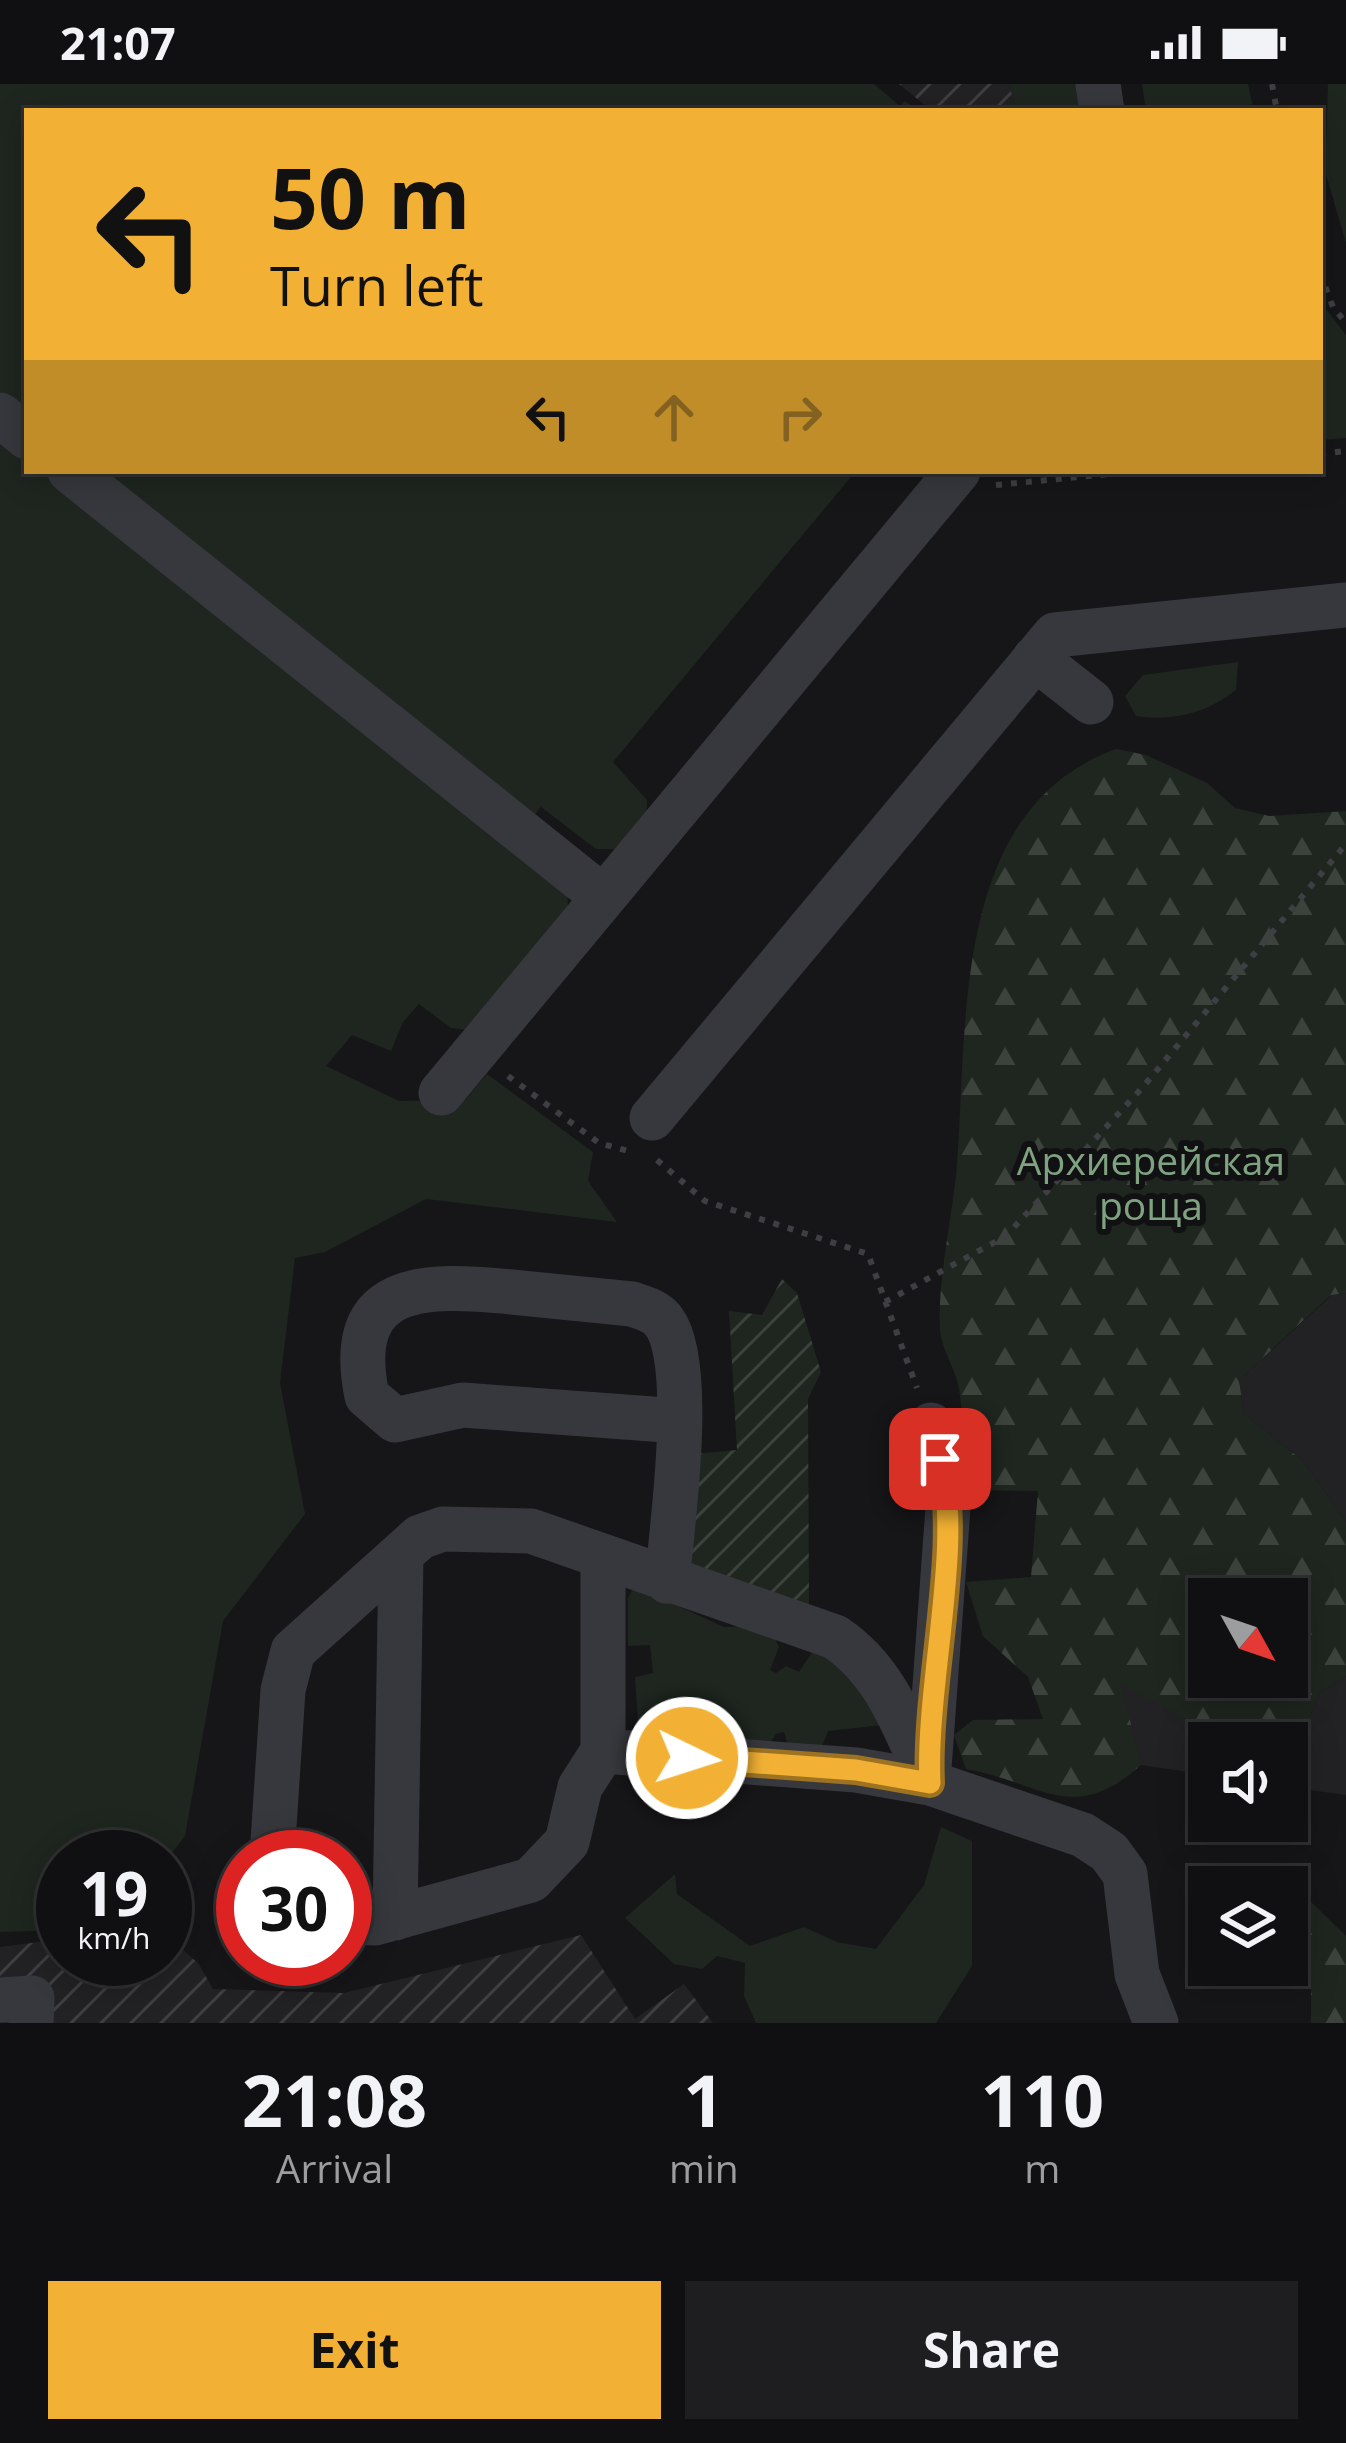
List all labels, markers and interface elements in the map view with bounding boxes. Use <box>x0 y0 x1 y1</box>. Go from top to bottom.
text: 21:07 <box>60 12 176 73</box>
text: 50 m <box>270 139 470 254</box>
icon: left <box>72 156 228 312</box>
text: Turn left <box>270 248 483 322</box>
icon: left <box>515 384 581 450</box>
icon: ahead <box>641 384 707 450</box>
icon: right <box>767 384 833 450</box>
park label: Архиерейская роща <box>1017 1133 1285 1231</box>
pin <box>889 1408 991 1510</box>
icon: arrive <box>907 1426 973 1492</box>
north arrow <box>1188 1578 1308 1698</box>
map controls <box>1188 1578 1308 1986</box>
position arrow <box>624 1695 750 1821</box>
button: sound <box>1188 1722 1308 1842</box>
speed limit sign: 30 <box>216 1830 372 1986</box>
text: 19 <box>80 1852 148 1934</box>
button: layers <box>1188 1866 1308 1986</box>
text: km/h <box>78 1917 150 1958</box>
text: 21:08 <box>242 2050 427 2148</box>
text: 1 <box>683 2050 724 2148</box>
text: 110 <box>981 2050 1104 2148</box>
text: Arrival <box>276 2141 393 2194</box>
text: min <box>669 2141 739 2194</box>
text: m <box>1024 2141 1060 2194</box>
button: Exit <box>48 2281 661 2419</box>
button: Share <box>685 2281 1298 2419</box>

